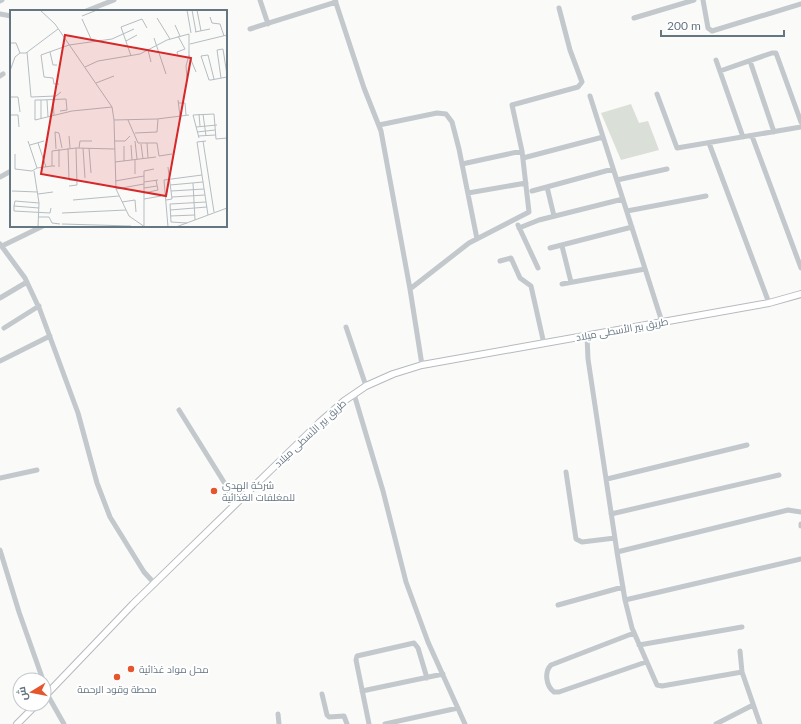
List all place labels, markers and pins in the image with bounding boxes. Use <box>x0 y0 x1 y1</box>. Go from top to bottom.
place label: شركة الهدي للمغلفات الغذائية <box>222 479 295 503</box>
marker: شركة الهدي للمغلفات الغذائية <box>209 486 219 496</box>
place label: محل مواد غذائية <box>139 663 209 676</box>
marker: محل مواد غذائية <box>126 664 136 674</box>
marker: محطة وقود الرحمة <box>112 672 122 682</box>
place label: محطة وقود الرحمة <box>77 683 157 695</box>

